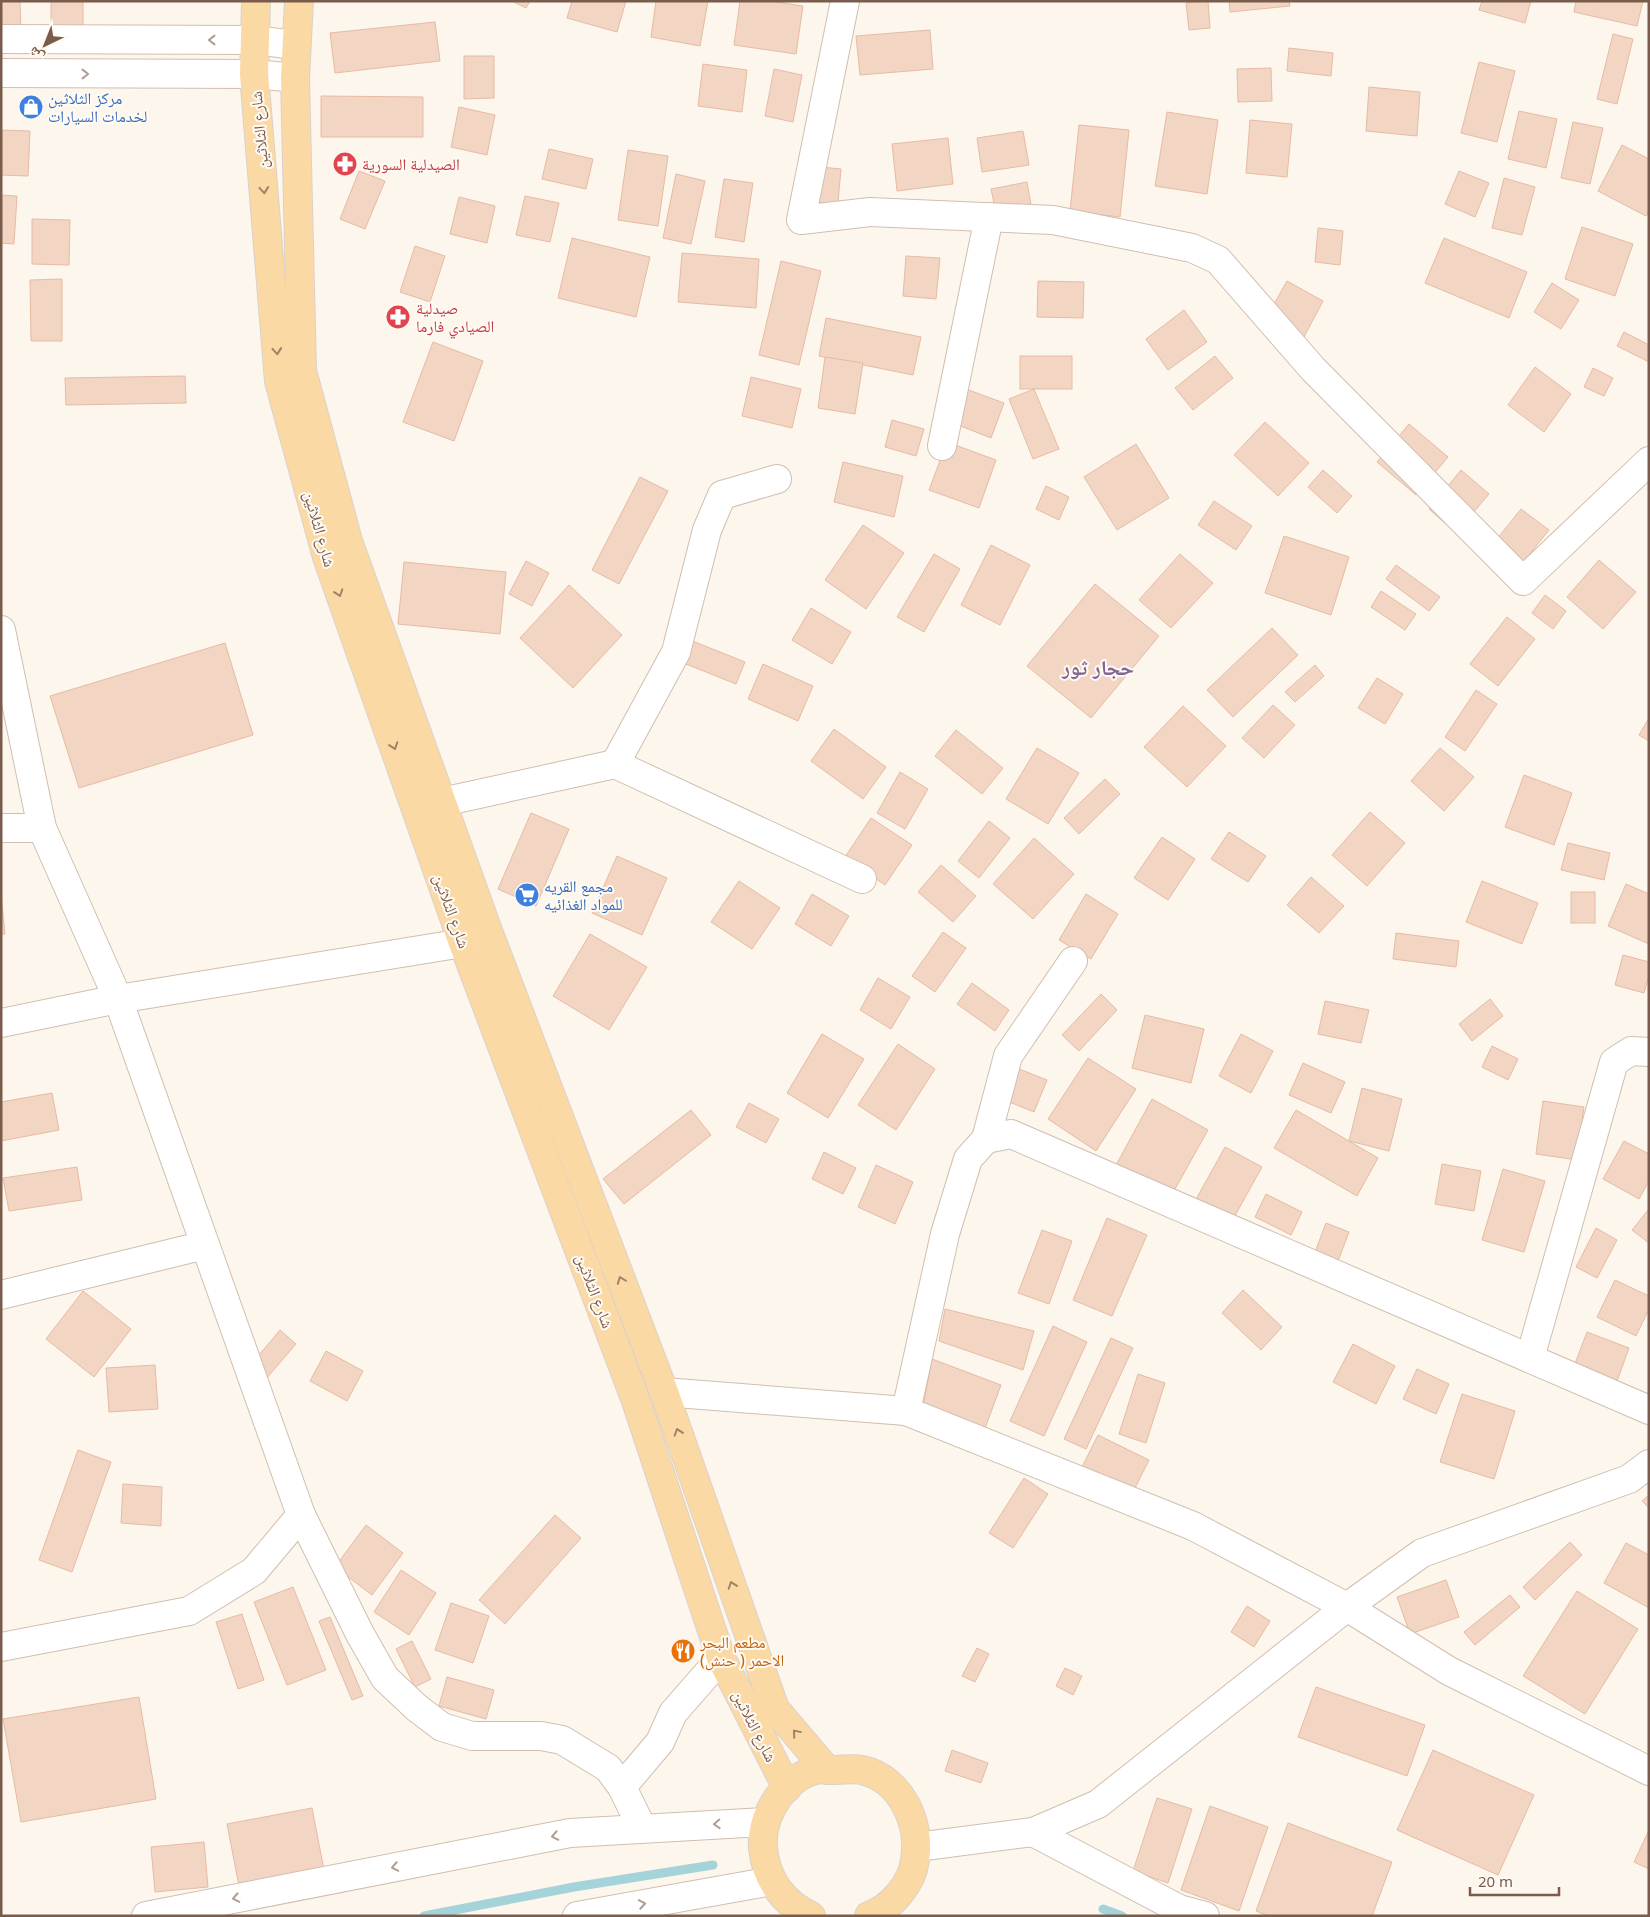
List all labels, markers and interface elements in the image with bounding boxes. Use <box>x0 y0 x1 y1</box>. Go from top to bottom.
north arrow <box>20 20 70 70</box>
one-way arrow <box>208 35 216 45</box>
text: ش <box>24 43 48 67</box>
one-way arrow <box>82 69 89 79</box>
place label: مركز الثلاثين لخدمات السيارات <box>48 87 147 127</box>
street label: شارع الثلاثين <box>245 90 273 170</box>
shop icon: مركز الثلاثين لخدمات السيارات <box>18 94 44 120</box>
pharmacy icon: الصيدلية السورية <box>332 151 358 177</box>
place label: الصيدلية السورية <box>362 153 460 175</box>
one-way arrow <box>258 186 269 194</box>
place label: صيدلية الصيادي فارما <box>416 297 494 339</box>
pharmacy icon: صيدلية الصيادي فارما <box>385 304 411 330</box>
one-way arrow <box>271 348 282 356</box>
street label: شارع الثلاثين <box>299 489 341 569</box>
one-way arrow <box>333 588 343 597</box>
district label: حجار ثور <box>1061 653 1134 681</box>
one-way arrow <box>388 741 398 750</box>
street label: شارع الثلاثين <box>428 871 476 951</box>
place label: مجمع القريه للمواد الغذائيه <box>544 875 623 915</box>
supermarket icon: مجمع القريه للمواد الغذائيه <box>514 882 540 908</box>
street label: شارع الثلاثين <box>571 1251 619 1331</box>
one-way arrow <box>617 1276 627 1285</box>
one-way arrow <box>674 1428 684 1437</box>
one-way arrow <box>728 1582 738 1590</box>
place label: مطعم البحر الاحمر ( حنش) <box>699 1631 784 1671</box>
restaurant icon: مطعم البحر الاحمر ( حنش) <box>670 1638 696 1664</box>
street label: شارع الثلاثين <box>728 1686 782 1766</box>
one-way arrow <box>793 1730 801 1739</box>
one-way arrow <box>712 1819 720 1830</box>
one-way arrow <box>550 1830 559 1840</box>
one-way arrow <box>391 1861 400 1872</box>
scale bar <box>1470 1864 1559 1896</box>
text: 20 m <box>1478 1871 1513 1891</box>
one-way arrow <box>231 1892 240 1903</box>
one-way arrow <box>638 1899 646 1909</box>

